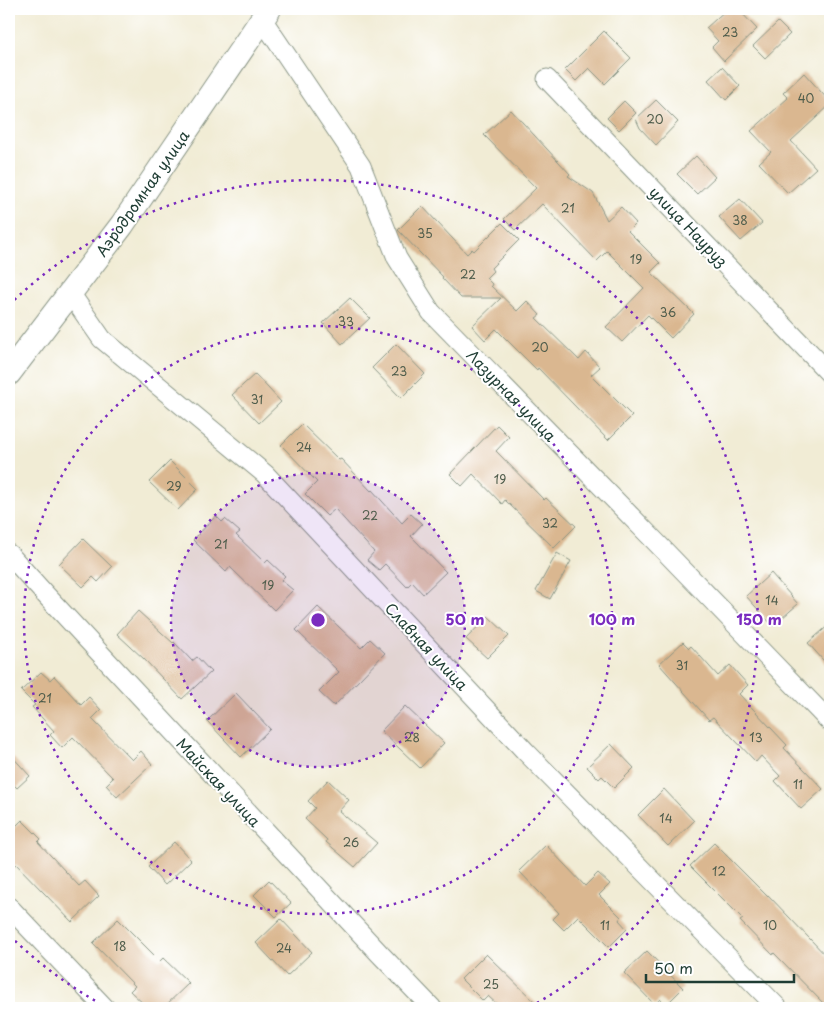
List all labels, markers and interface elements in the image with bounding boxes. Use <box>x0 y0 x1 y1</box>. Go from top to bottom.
house number: 23 <box>722 23 738 41</box>
house number: 40 <box>798 89 815 107</box>
house number: 20 <box>646 110 664 128</box>
street label: Аэродромная улица <box>90 125 195 261</box>
street label: улица Науруз <box>644 180 734 272</box>
house number: 21 <box>561 199 575 217</box>
house number: 38 <box>732 211 748 229</box>
house number: 35 <box>417 224 433 242</box>
house number: 19 <box>630 250 642 268</box>
house number: 22 <box>460 265 476 283</box>
house number: 36 <box>660 303 676 321</box>
house number: 33 <box>338 312 354 330</box>
house number: 20 <box>531 338 549 356</box>
street label: Лазурная улица <box>462 344 563 447</box>
house number: 23 <box>391 362 407 380</box>
house number: 31 <box>251 390 263 408</box>
house number: 24 <box>296 438 312 456</box>
house number: 19 <box>494 470 506 488</box>
house number: 29 <box>166 477 182 495</box>
house number: 22 <box>362 506 378 524</box>
house number: 32 <box>542 514 558 532</box>
house number: 21 <box>214 535 228 553</box>
house number: 19 <box>262 576 274 594</box>
house number: 14 <box>765 591 779 609</box>
street label: Славная улица <box>380 597 474 696</box>
text: 50 m <box>446 607 484 630</box>
text: 100 m <box>589 607 635 630</box>
text: 150 m <box>736 607 782 630</box>
centre of rings <box>309 611 327 629</box>
house number: 31 <box>676 656 688 674</box>
house number: 21 <box>38 689 52 707</box>
house number: 28 <box>404 728 420 746</box>
house number: 13 <box>749 728 763 746</box>
street label: Майская улица <box>172 732 267 832</box>
house number: 11 <box>793 775 803 793</box>
house number: 14 <box>659 809 673 827</box>
house number: 26 <box>343 833 359 851</box>
house number: 12 <box>712 862 726 880</box>
house number: 11 <box>600 916 610 934</box>
house number: 10 <box>763 916 777 934</box>
house number: 18 <box>114 937 126 955</box>
house number: 24 <box>276 939 292 957</box>
scale bar <box>646 952 794 984</box>
text: 50 m <box>654 956 693 979</box>
house number: 25 <box>483 975 499 993</box>

